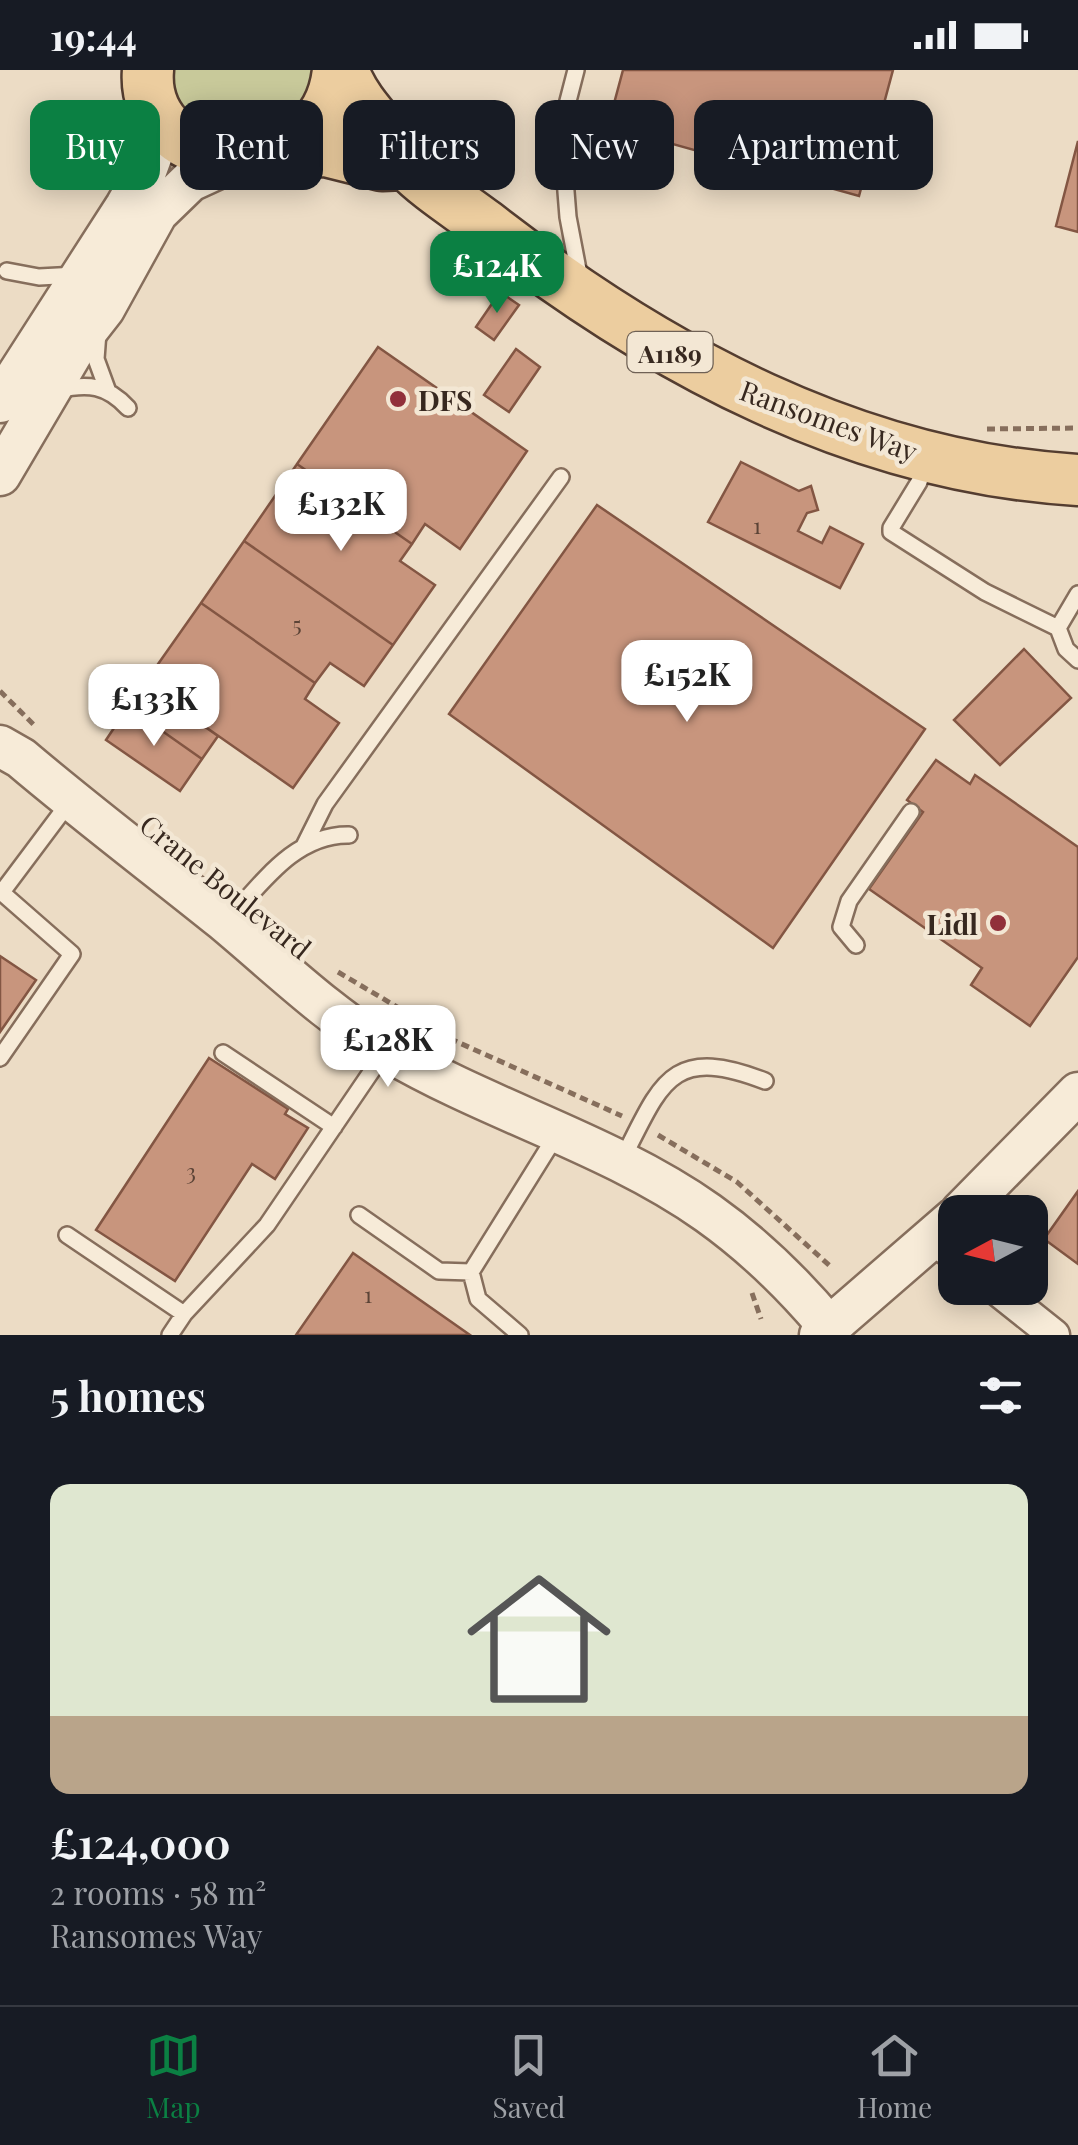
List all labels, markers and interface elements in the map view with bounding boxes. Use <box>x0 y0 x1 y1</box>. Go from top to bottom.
text: 19:44 <box>50 10 137 61</box>
chip: Buy <box>30 100 160 190</box>
chip: Rent <box>180 100 323 190</box>
chip: Filters <box>343 100 515 190</box>
chip: New <box>535 100 674 190</box>
chip: Apartment <box>694 100 933 190</box>
pin: £124K <box>427 231 567 316</box>
text: £124K <box>452 242 542 285</box>
road number: A1189 <box>628 332 712 372</box>
street label: Ransomes Way <box>735 371 923 469</box>
place label: DFS <box>418 381 472 418</box>
marker: DFS <box>387 388 409 410</box>
pin: £132K <box>271 469 411 554</box>
text: £132K <box>297 480 385 523</box>
house number: 1 <box>753 510 761 540</box>
house number: 5 <box>292 609 302 639</box>
pin: £152K <box>617 640 757 725</box>
text: £152K <box>643 651 731 694</box>
pin: £133K <box>84 664 224 749</box>
text: £133K <box>110 675 198 718</box>
street label: Crane Boulevard <box>133 806 319 966</box>
place label: Lidl <box>927 905 978 942</box>
marker: Lidl <box>987 912 1009 934</box>
pin: £128K <box>318 1005 458 1090</box>
text: £128K <box>343 1016 433 1059</box>
house number: 3 <box>186 1156 196 1186</box>
north arrow <box>938 1195 1048 1305</box>
map controls <box>938 1195 1048 1305</box>
house number: 1 <box>364 1279 372 1309</box>
text: 5 homes <box>50 1367 206 1423</box>
icon: filters <box>973 1368 1028 1423</box>
icon: home <box>449 1549 629 1729</box>
text: £124,000 <box>50 1814 231 1870</box>
text: 2 rooms · 58 m² <box>50 1870 266 1913</box>
text: Ransomes Way <box>50 1913 263 1956</box>
tab: Map <box>146 2028 201 2125</box>
tab: Saved <box>493 2028 565 2125</box>
tab: Home <box>857 2028 932 2125</box>

